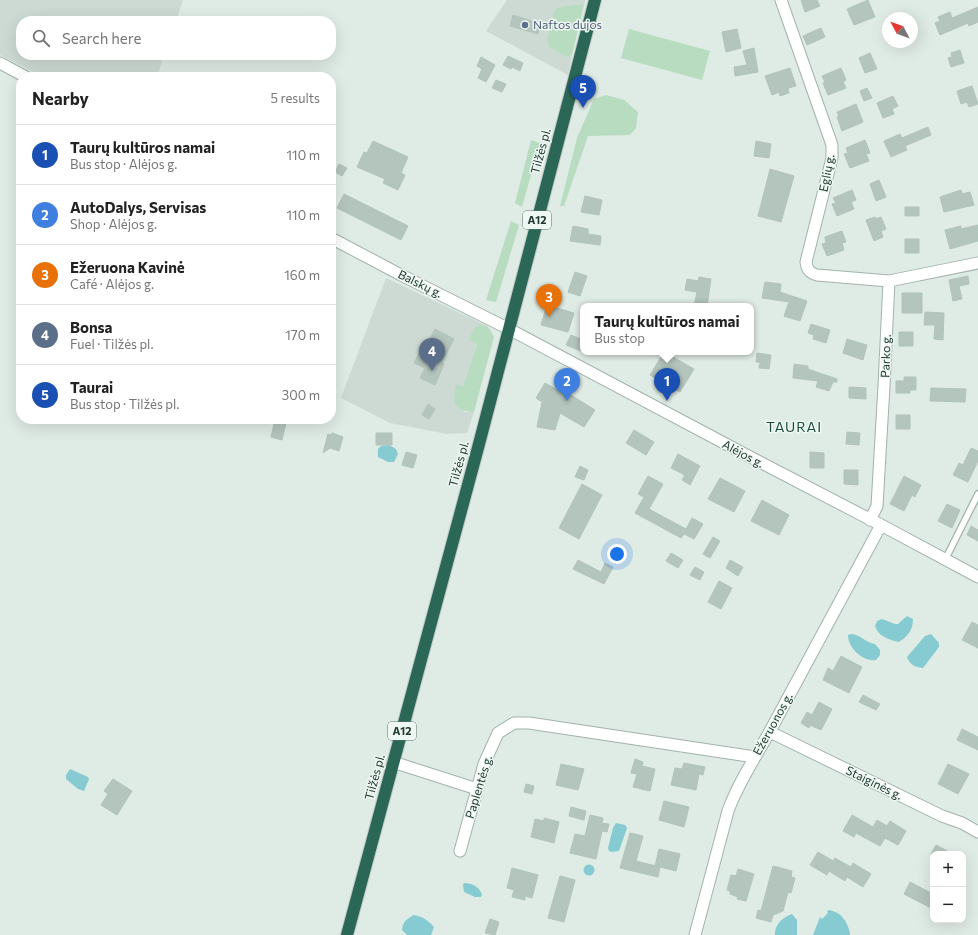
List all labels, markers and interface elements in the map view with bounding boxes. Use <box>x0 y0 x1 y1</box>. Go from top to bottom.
north arrow <box>882 12 918 48</box>
search box <box>16 16 336 60</box>
place label: Naftos dujos <box>533 17 602 31</box>
marker: Naftos dujos <box>520 20 530 30</box>
icon: search <box>30 27 52 49</box>
text: Search here <box>62 29 141 47</box>
pin: 5 <box>570 75 596 108</box>
text: Nearby <box>32 88 89 109</box>
text: 5 results <box>270 90 320 106</box>
street label: Tilžės pl. <box>527 126 553 175</box>
text: Taurų kultūros namai <box>70 138 215 156</box>
text: 1 <box>42 147 48 163</box>
text: 110 m <box>287 147 320 163</box>
street label: Eglių g. <box>816 153 837 193</box>
text: Bus stop · Alėjos g. <box>70 156 177 172</box>
text: AutoDalys, Servisas <box>70 198 206 216</box>
text: 2 <box>41 207 49 223</box>
text: 110 m <box>287 207 320 223</box>
road number: A12 <box>523 211 551 229</box>
text: Shop · Alėjos g. <box>70 216 157 232</box>
text: Ežeruona Kavinė <box>70 258 185 276</box>
street label: Balskų g. <box>396 266 445 300</box>
text: 3 <box>41 267 49 283</box>
text: 160 m <box>284 267 320 283</box>
text: Café · Alėjos g. <box>70 276 154 292</box>
pin: 3 <box>536 284 562 317</box>
popup <box>580 303 754 355</box>
text: Taurų kultūros namai <box>594 312 740 330</box>
text: Bonsa <box>70 318 112 336</box>
text: 4 <box>41 327 49 343</box>
text: 170 m <box>285 327 320 343</box>
text: Bus stop <box>594 330 645 346</box>
street label: Parko g. <box>877 334 893 378</box>
text: Fuel · Tilžės pl. <box>70 336 153 352</box>
pin: 4 <box>419 338 445 371</box>
pin: 2 <box>554 368 580 401</box>
pin: 1 <box>654 368 680 401</box>
text: Taurai <box>70 378 113 396</box>
text: 5 <box>41 387 49 403</box>
text: 300 m <box>282 387 320 403</box>
text: Bus stop · Tilžės pl. <box>70 396 179 412</box>
district label: TAURAI <box>766 418 822 435</box>
street label: Alėjos g. <box>720 436 767 470</box>
street label: Tilžės pl. <box>445 439 471 488</box>
your location <box>607 544 627 564</box>
street label: Ežeruonos g. <box>749 690 795 757</box>
road number: A12 <box>388 722 416 740</box>
street label: Tilžės pl. <box>361 752 387 801</box>
street label: Paplentės g. <box>462 753 494 820</box>
street label: Staiginės g. <box>844 762 905 802</box>
map controls <box>930 851 966 923</box>
button: + <box>930 851 966 887</box>
button: − <box>930 887 966 923</box>

